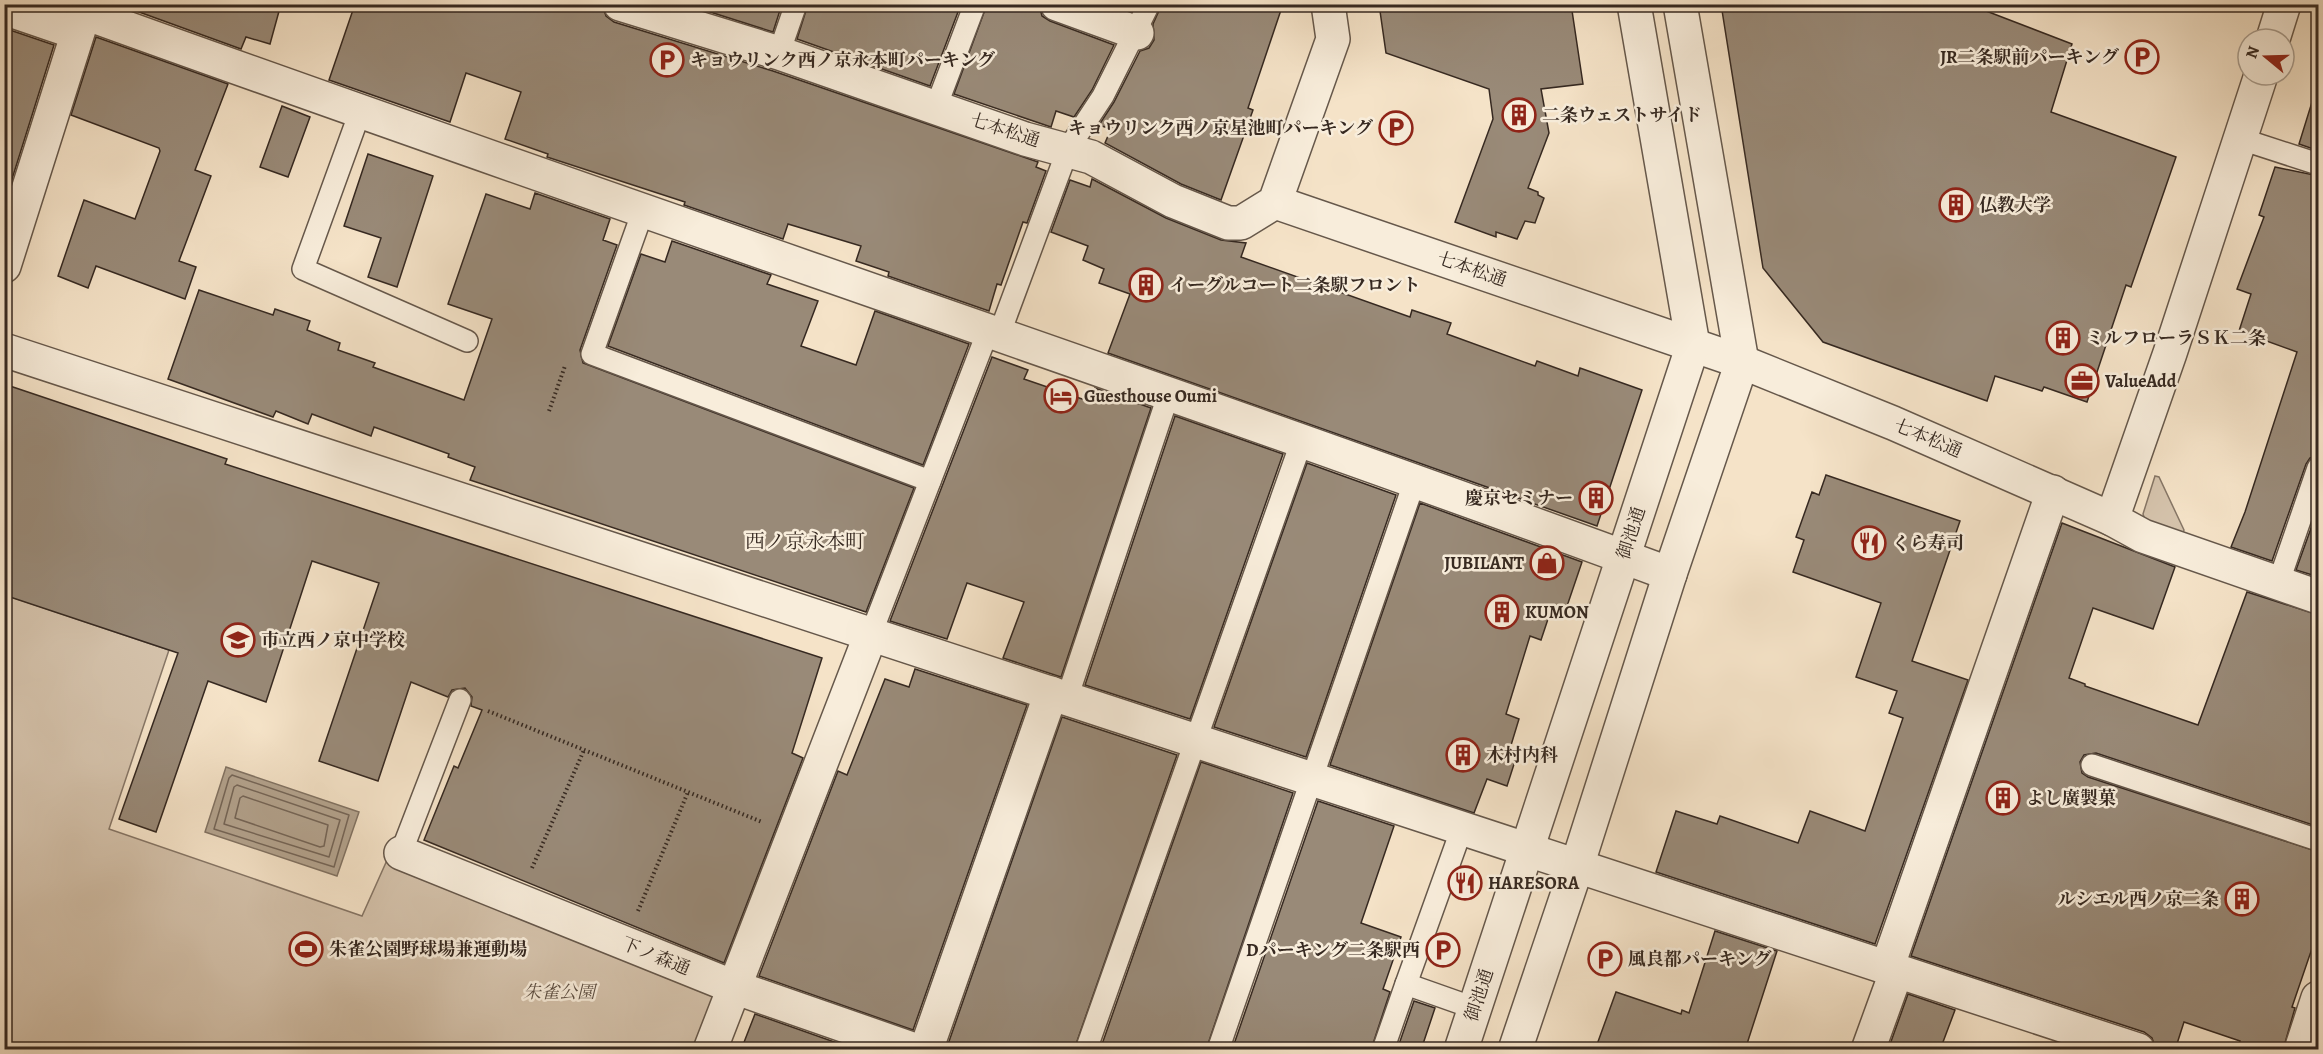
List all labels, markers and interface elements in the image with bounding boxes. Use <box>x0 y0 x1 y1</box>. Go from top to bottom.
north arrow <box>2236 27 2296 87</box>
parking icon: JR二条駅前パーキング <box>2124 39 2160 75</box>
parking icon: キョウリンク西ノ京永本町パーキング <box>649 42 685 78</box>
text: N <box>2240 43 2265 62</box>
place label: JR二条駅前パーキング <box>1940 45 2119 69</box>
place label: キョウリンク西ノ京永本町パーキング <box>690 48 995 72</box>
building icon: 二条ウェストサイド <box>1501 97 1537 133</box>
place label: 二条ウェストサイド <box>1542 103 1702 127</box>
street label: 七本松通 <box>967 107 1043 153</box>
parking icon: キョウリンク西ノ京星池町パーキング <box>1378 110 1414 146</box>
place label: キョウリンク西ノ京星池町パーキング <box>1068 116 1373 140</box>
building icon: 仏教大学 <box>1938 187 1974 223</box>
place label: 仏教大学 <box>1979 193 2051 217</box>
street label: 七本松通 <box>1434 246 1510 292</box>
building icon: イーグルコート二条駅フロント <box>1128 267 1164 303</box>
place label: イーグルコート二条駅フロント <box>1169 273 1420 297</box>
building icon: ミルフローラＳＫ二条 <box>2045 320 2081 356</box>
place label: ミルフローラＳＫ二条 <box>2086 326 2266 350</box>
office icon: ValueAdd <box>2064 363 2100 399</box>
place label: ValueAdd <box>2104 369 2177 393</box>
hotel icon: Guesthouse Oumi <box>1043 378 1079 414</box>
place label: Guesthouse Oumi <box>1084 384 1217 408</box>
street label: 七本松通 <box>1890 413 1966 463</box>
building icon: 慶京セミナー <box>1578 480 1614 516</box>
place label: 慶京セミナー <box>1465 486 1573 510</box>
street label: 御池通 <box>1611 504 1651 562</box>
restaurant icon: くら寿司 <box>1851 525 1887 561</box>
district label: 西ノ京永本町 <box>745 528 865 555</box>
place label: くら寿司 <box>1892 531 1964 555</box>
shop icon: JUBILANT <box>1529 545 1565 581</box>
place label: JUBILANT <box>1444 551 1525 575</box>
building icon: KUMON <box>1484 594 1520 630</box>
place label: KUMON <box>1525 600 1589 624</box>
school or university icon: 市立西ノ京中学校 <box>220 622 256 658</box>
place label: 市立西ノ京中学校 <box>261 628 405 652</box>
building icon: 木村内科 <box>1445 737 1481 773</box>
place label: 木村内科 <box>1486 743 1558 767</box>
building icon: よし廣製菓 <box>1985 780 2021 816</box>
place label: よし廣製菓 <box>2026 786 2116 810</box>
restaurant icon: HARESORA <box>1447 865 1483 901</box>
place label: HARESORA <box>1488 871 1580 895</box>
building icon: ルシエル西ノ京二条 <box>2224 881 2260 917</box>
place label: ルシエル西ノ京二条 <box>2057 887 2219 911</box>
sports icon: 朱雀公園野球場兼運動場 <box>288 931 324 967</box>
street label: 下ノ森通 <box>618 931 694 981</box>
parking icon: Dパーキング二条駅西 <box>1425 932 1461 968</box>
place label: 朱雀公園野球場兼運動場 <box>329 937 527 961</box>
place label: Dパーキング二条駅西 <box>1246 938 1420 962</box>
parking icon: 風良都パーキング <box>1587 941 1623 977</box>
place label: 風良都パーキング <box>1628 947 1771 971</box>
street label: 御池通 <box>1459 966 1499 1024</box>
park label: 朱雀公園 <box>523 980 598 1004</box>

